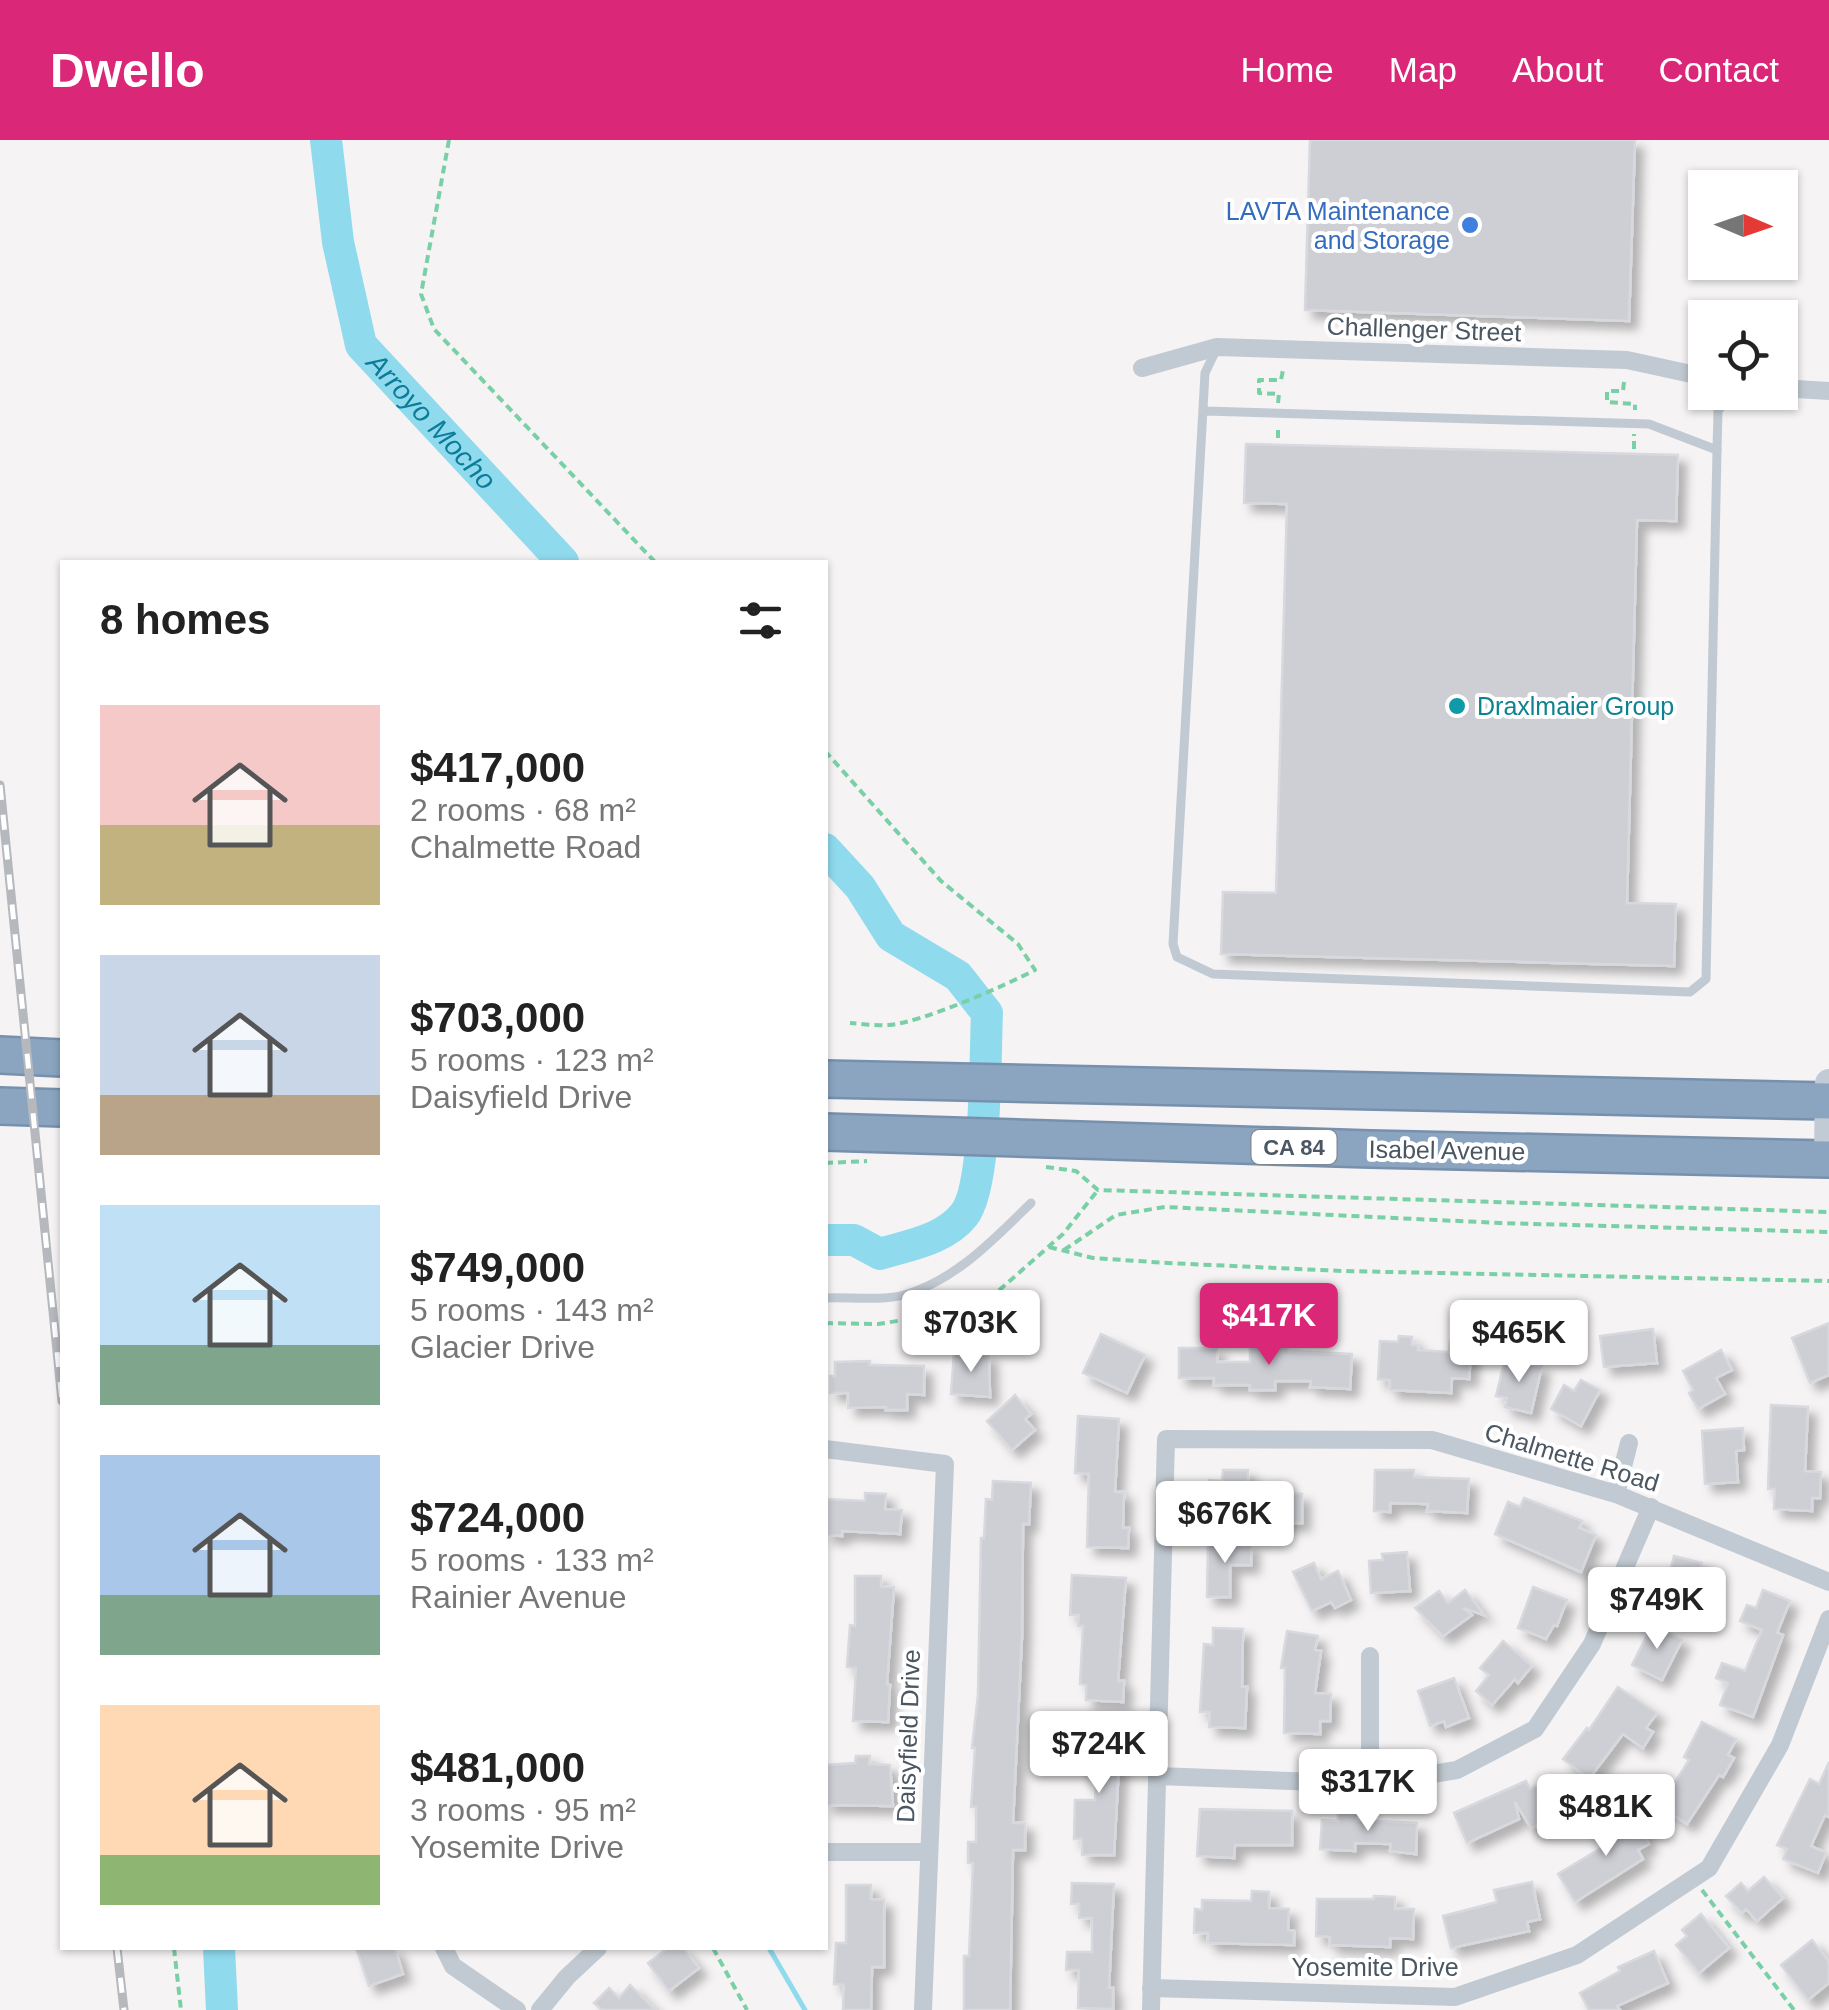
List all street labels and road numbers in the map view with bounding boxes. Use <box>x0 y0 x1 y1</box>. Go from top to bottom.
street label: Challenger Street <box>1326 312 1522 346</box>
road number: CA 84 <box>1252 1130 1336 1164</box>
street label: Isabel Avenue <box>1368 1135 1526 1165</box>
street label: Chalmette Road <box>1482 1417 1662 1497</box>
street label: Daisyfield Drive <box>891 1649 925 1823</box>
street label: Yosemite Drive <box>1291 1953 1459 1981</box>

